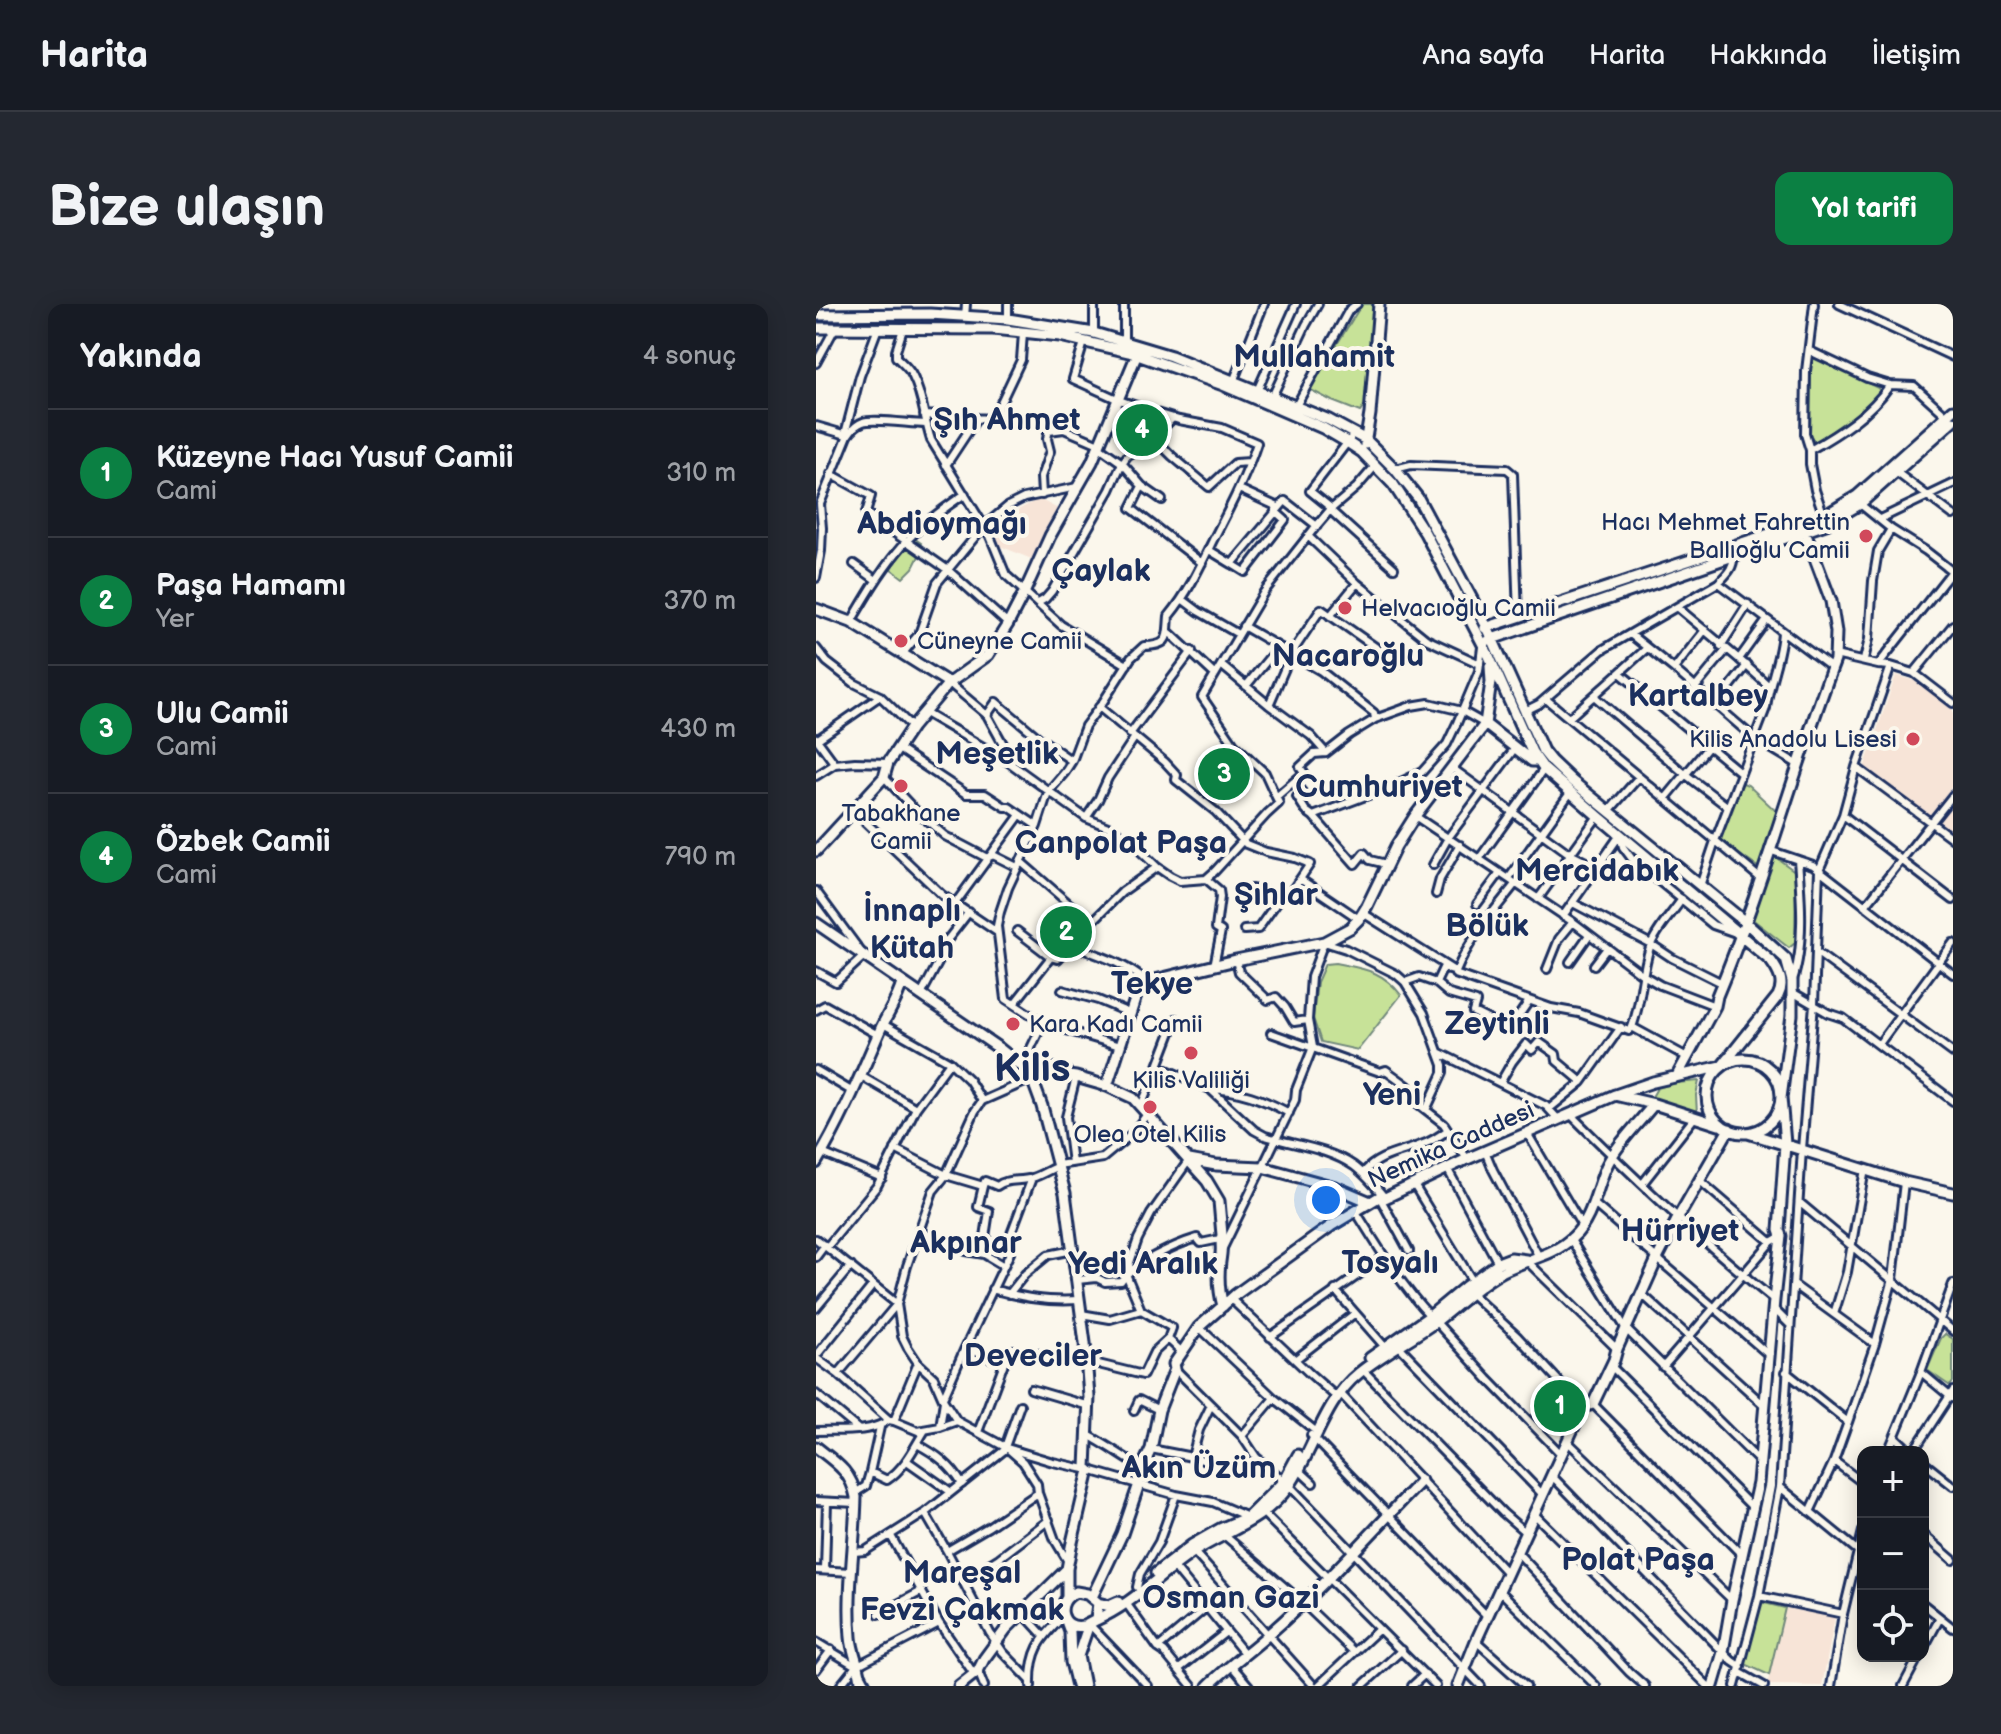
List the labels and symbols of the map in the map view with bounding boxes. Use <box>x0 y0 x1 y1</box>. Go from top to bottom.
district label: Mullahamit <box>1233 338 1395 377</box>
pin: 4 <box>1116 400 1168 460</box>
district label: Şıh Ahmet <box>934 401 1081 440</box>
district label: Abdioymağı <box>856 505 1027 544</box>
place label: Hacı Mehmet Fahrettin Ballıoğlu Camii <box>1601 508 1850 565</box>
marker: Hacı Mehmet Fahrettin Ballıoğlu Camii <box>1857 527 1875 545</box>
district label: Çaylak <box>1052 552 1151 591</box>
place label: Helvacıoğlu Camii <box>1361 594 1556 623</box>
marker: Helvacıoğlu Camii <box>1336 599 1354 617</box>
place label: Cüneyne Camii <box>917 627 1082 656</box>
marker: Cüneyne Camii <box>892 632 910 650</box>
district label: Nacaroğlu <box>1272 637 1424 676</box>
district label: Kartalbey <box>1628 677 1769 716</box>
place label: Kilis Anadolu Lisesi <box>1689 725 1897 754</box>
marker: Kilis Anadolu Lisesi <box>1904 730 1922 748</box>
district label: Meşetlik <box>935 735 1059 774</box>
pin: 3 <box>1198 744 1250 804</box>
district label: Cumhuriyet <box>1295 768 1463 807</box>
marker: Tabakhane Camii <box>892 777 910 795</box>
place label: Tabakhane Camii <box>842 799 960 856</box>
district label: Canpolat Paşa <box>1015 824 1227 863</box>
district label: Mercidabık <box>1515 852 1679 891</box>
district label: Şıhlar <box>1234 876 1318 915</box>
district label: İnnaplı Kütah <box>863 890 961 968</box>
pin: 2 <box>1040 902 1092 962</box>
district label: Bölük <box>1445 907 1529 946</box>
district label: Tekye <box>1111 965 1193 1004</box>
district label: Zeytinli <box>1444 1005 1550 1044</box>
place label: Kara Kadı Camii <box>1029 1010 1203 1039</box>
marker: Kara Kadı Camii <box>1004 1015 1022 1033</box>
marker: Kilis Valiliği <box>1182 1044 1200 1062</box>
district label: Kilis <box>994 1045 1070 1093</box>
place label: Kilis Valiliği <box>1132 1066 1250 1095</box>
district label: Yeni <box>1363 1076 1421 1115</box>
street label: Nemika Caddesi <box>1363 1095 1539 1195</box>
marker: Olea Otel Kilis <box>1141 1098 1159 1116</box>
place label: Olea Otel Kilis <box>1074 1120 1227 1149</box>
your location <box>1306 1180 1346 1220</box>
district label: Hürriyet <box>1621 1212 1740 1251</box>
district label: Akpınar <box>909 1224 1022 1263</box>
district label: Tosyalı <box>1341 1244 1439 1283</box>
district label: Yedi Aralık <box>1068 1245 1218 1284</box>
district label: Deveciler <box>964 1337 1102 1376</box>
pin: 1 <box>1534 1376 1586 1436</box>
district label: Akın Üzüm <box>1121 1449 1276 1488</box>
district label: Polat Paşa <box>1561 1541 1715 1580</box>
district label: Mareşal Fevzi Çakmak <box>860 1554 1065 1630</box>
district label: Osman Gazi <box>1143 1579 1319 1618</box>

